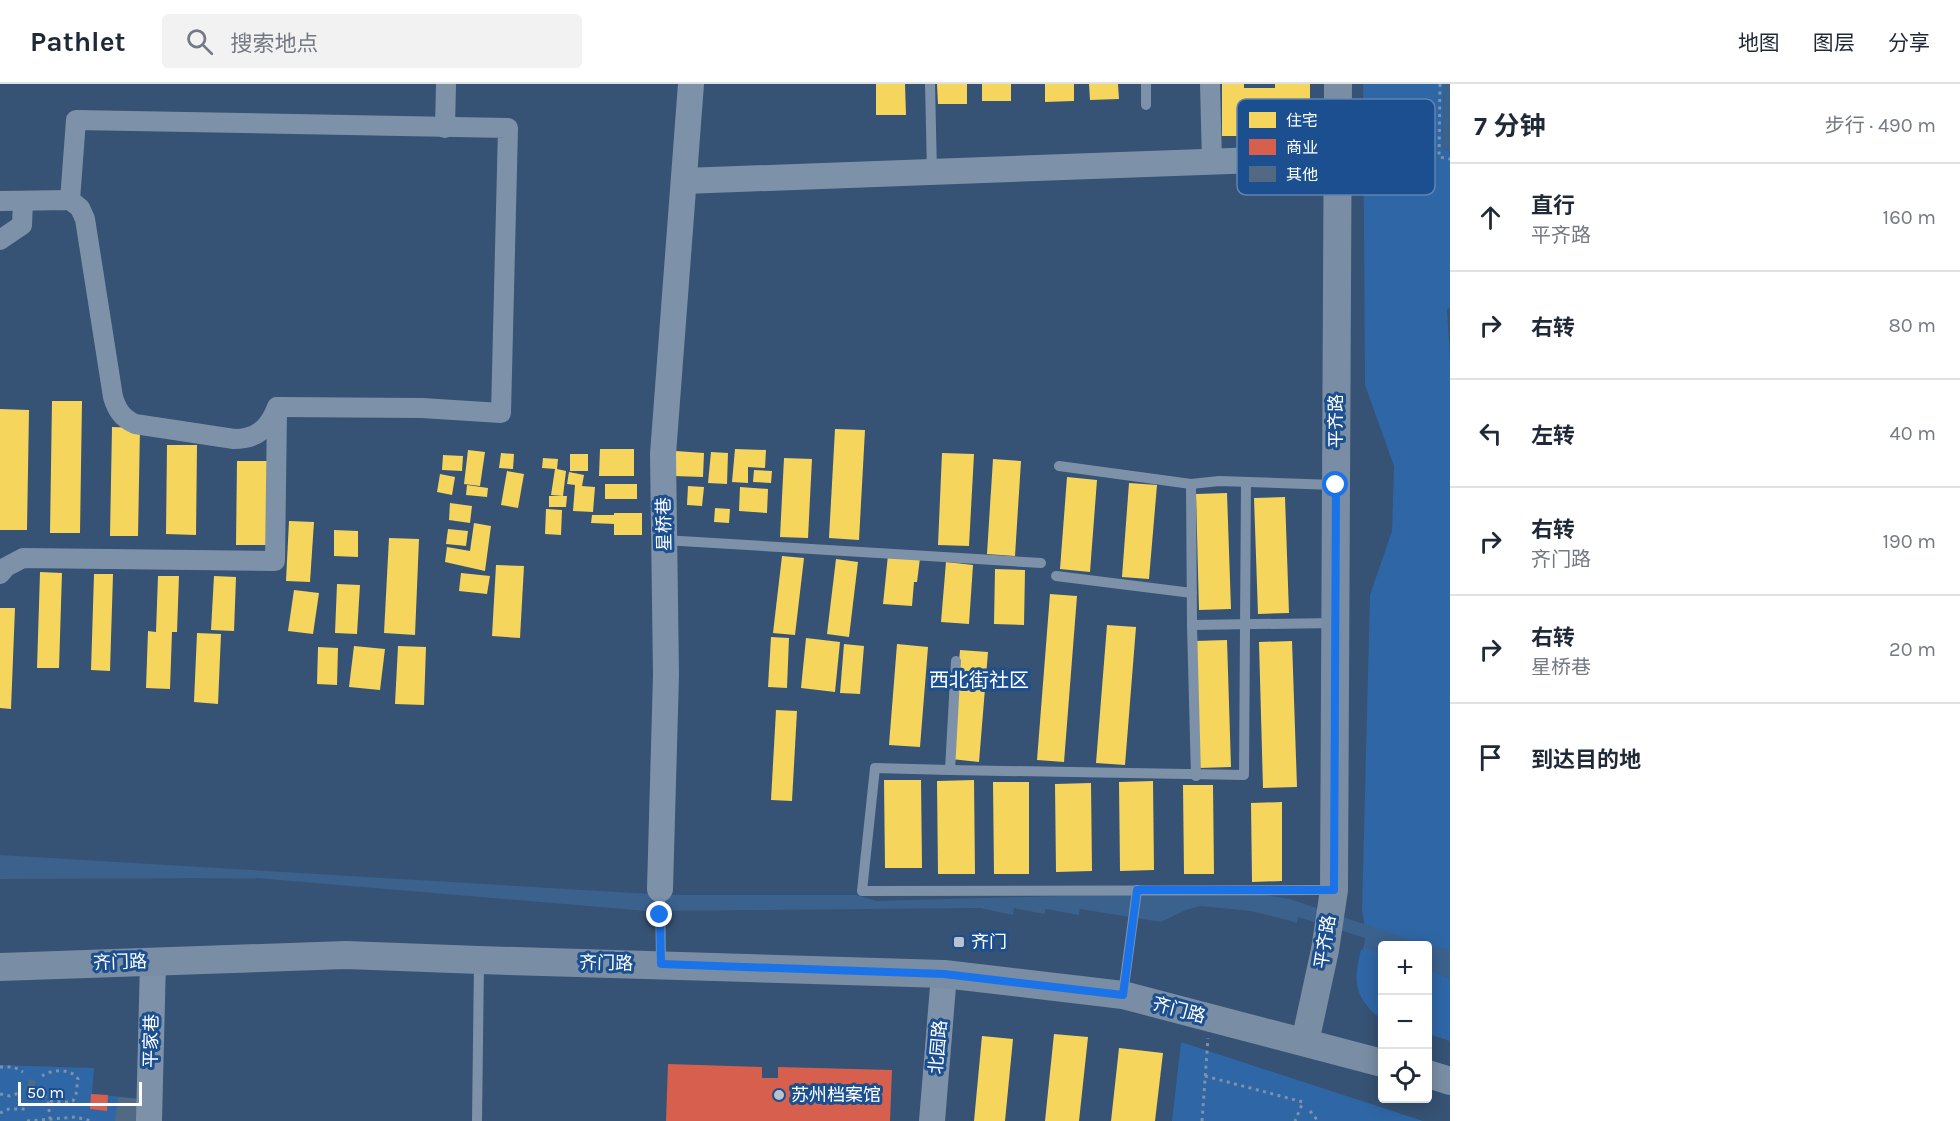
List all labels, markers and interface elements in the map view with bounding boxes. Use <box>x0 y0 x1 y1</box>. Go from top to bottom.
search box <box>162 14 582 68</box>
text: Pathlet <box>30 25 126 58</box>
icon: search <box>183 25 216 58</box>
text: 搜索地点 <box>231 31 319 57</box>
text: 地图 <box>1738 31 1780 55</box>
text: 图层 <box>1813 31 1855 55</box>
text: 分享 <box>1888 31 1930 55</box>
legend <box>1237 99 1435 195</box>
text: 住宅 <box>1286 111 1318 130</box>
text: 7 分钟 <box>1474 111 1546 142</box>
text: 步行 · 490 m <box>1825 114 1936 137</box>
text: 商业 <box>1286 138 1318 157</box>
text: 其他 <box>1286 165 1318 184</box>
text: 直行 <box>1531 193 1575 219</box>
icon: ahead <box>1474 201 1507 234</box>
text: 160 m <box>1883 206 1936 229</box>
text: 平齐路 <box>1531 224 1591 247</box>
icon: right <box>1474 309 1507 342</box>
text: 80 m <box>1888 314 1936 337</box>
text: 右转 <box>1531 315 1575 341</box>
street label: 平齐路 <box>1325 394 1347 448</box>
icon: left <box>1474 417 1507 450</box>
text: 40 m <box>1890 422 1936 445</box>
text: 左转 <box>1531 423 1575 449</box>
route start <box>1322 471 1348 497</box>
street label: 星桥巷 <box>653 497 675 551</box>
text: 右转 <box>1531 517 1575 543</box>
icon: right <box>1474 525 1507 558</box>
text: 190 m <box>1882 530 1936 553</box>
text: 齐门路 <box>1531 548 1591 571</box>
text: 右转 <box>1531 625 1575 651</box>
icon: right <box>1474 633 1507 666</box>
text: 20 m <box>1889 638 1936 661</box>
text: 星桥巷 <box>1531 656 1591 679</box>
district label: 西北街社区 <box>929 669 1029 692</box>
icon: arrive <box>1474 741 1507 774</box>
text: 到达目的地 <box>1531 747 1641 773</box>
route end <box>646 901 672 927</box>
street label: 平齐路 <box>1310 914 1340 970</box>
place label: 齐门 <box>971 931 1007 953</box>
marker: 齐门 <box>952 935 966 949</box>
map controls <box>1378 941 1432 1103</box>
button: + <box>1378 941 1432 995</box>
street label: 齐门路 <box>93 950 147 974</box>
street label: 齐门路 <box>579 952 633 974</box>
street label: 齐门路 <box>1150 992 1208 1028</box>
button: − <box>1378 995 1432 1049</box>
street label: 平家巷 <box>140 1014 162 1068</box>
street label: 北园路 <box>925 1019 951 1075</box>
button: locate <box>1378 1049 1432 1103</box>
scale bar <box>18 1079 142 1106</box>
text: 50 m <box>27 1083 64 1102</box>
place label: 苏州档案馆 <box>791 1084 881 1106</box>
marker: 苏州档案馆 <box>772 1088 786 1102</box>

